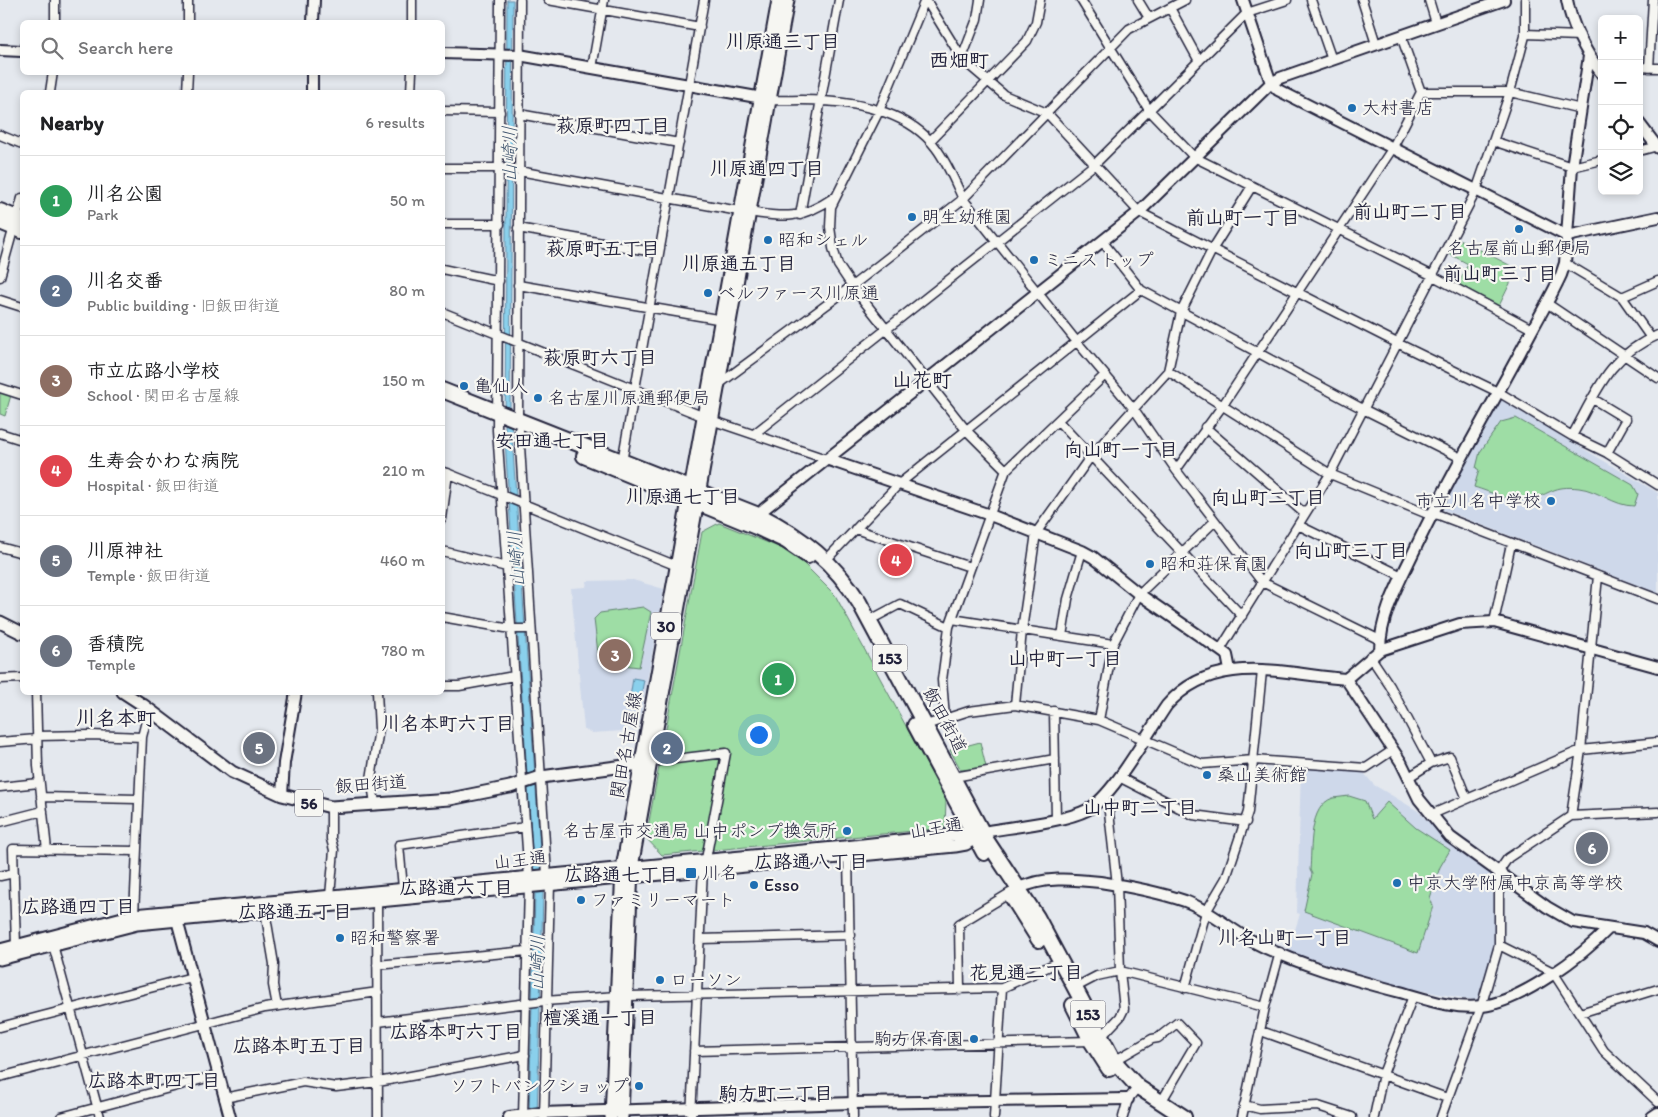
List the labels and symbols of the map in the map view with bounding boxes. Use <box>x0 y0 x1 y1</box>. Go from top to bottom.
district label: 川原通三丁目 <box>726 30 840 53</box>
district label: 西畑町 <box>929 48 989 72</box>
place label: 大村書店 <box>1362 97 1434 119</box>
marker: 大村書店 <box>1346 102 1358 114</box>
district label: 萩原町四丁目 <box>556 114 670 137</box>
water label: 山崎川 <box>498 125 521 183</box>
district label: 川原通四丁目 <box>710 157 824 180</box>
district label: 前山町二丁目 <box>1353 200 1467 223</box>
place label: 明生幼稚園 <box>922 206 1012 228</box>
district label: 前山町一丁目 <box>1186 206 1300 229</box>
marker: 明生幼稚園 <box>906 211 918 223</box>
marker: 名古屋前山郵便局 <box>1513 223 1525 235</box>
place label: 昭和シェル <box>778 229 868 251</box>
marker: 昭和シェル <box>762 234 774 246</box>
district label: 萩原町五丁目 <box>546 237 660 260</box>
place label: 名古屋前山郵便局 <box>1447 237 1591 259</box>
place label: ミニストップ <box>1044 249 1154 271</box>
district label: 川原通五丁目 <box>682 252 796 275</box>
marker: ミニストップ <box>1028 254 1040 266</box>
district label: 前山町三丁目 <box>1443 262 1557 285</box>
place label: ベルファース川原通 <box>718 282 879 304</box>
marker: ベルファース川原通 <box>702 287 714 299</box>
district label: 萩原町六丁目 <box>543 346 657 369</box>
district label: 山花町 <box>892 368 952 392</box>
place label: 亀仙人 <box>474 375 528 397</box>
marker: 亀仙人 <box>458 380 470 392</box>
place label: 名古屋川原通郵便局 <box>548 387 710 409</box>
marker: 名古屋川原通郵便局 <box>532 392 544 404</box>
district label: 安田通七丁目 <box>495 429 609 452</box>
district label: 向山町一丁目 <box>1064 438 1178 461</box>
district label: 川原通七丁目 <box>626 485 740 508</box>
district label: 向山町二丁目 <box>1211 486 1325 509</box>
place label: 市立川名中学校 <box>1415 490 1541 512</box>
marker: 市立川名中学校 <box>1545 495 1557 507</box>
water label: 山崎川 <box>503 530 529 588</box>
district label: 向山町三丁目 <box>1294 539 1408 562</box>
pin: 4 <box>880 541 912 579</box>
place label: 昭和荘保育園 <box>1160 553 1268 575</box>
marker: 昭和荘保育園 <box>1144 558 1156 570</box>
road number: 30 <box>651 612 681 640</box>
pin: 3 <box>599 636 631 674</box>
road number: 153 <box>872 644 908 671</box>
district label: 山中町一丁目 <box>1008 647 1122 670</box>
pin: 1 <box>762 660 794 698</box>
street label: 飯田街道 <box>918 683 972 757</box>
street label: 関田名古屋線 <box>606 690 646 800</box>
district label: 川名本町 <box>76 706 156 730</box>
district label: 川名本町六丁目 <box>381 712 515 735</box>
your location <box>746 722 772 748</box>
pin: 5 <box>243 729 275 767</box>
pin: 2 <box>651 729 683 767</box>
place label: 桑山美術館 <box>1217 764 1307 786</box>
marker: 桑山美術館 <box>1201 769 1213 781</box>
street label: 飯田街道 <box>334 771 408 797</box>
road number: 56 <box>295 790 323 816</box>
district label: 山中町二丁目 <box>1083 796 1197 819</box>
street label: 山王通 <box>908 813 964 843</box>
place label: 名古屋市交通局 山中ポンプ換気所 <box>563 820 837 842</box>
marker: 名古屋市交通局 山中ポンプ換気所 <box>841 825 853 837</box>
pin: 6 <box>1576 829 1608 867</box>
street label: 山王通 <box>492 846 548 874</box>
district label: 広路通八丁目 <box>754 850 868 873</box>
place label: 川名 <box>702 862 738 884</box>
district label: 広路通七丁目 <box>564 863 678 886</box>
marker: 川名 <box>684 866 698 880</box>
place label: 中京大学附属中京高等学校 <box>1407 872 1623 894</box>
place label: Esso <box>764 874 799 896</box>
district label: 広路通六丁目 <box>399 876 513 899</box>
marker: 中京大学附属中京高等学校 <box>1391 877 1403 889</box>
marker: Esso <box>748 879 760 891</box>
place label: ファミリーマート <box>591 889 735 911</box>
marker: ファミリーマート <box>575 894 587 906</box>
district label: 広路通四丁目 <box>21 895 135 918</box>
district label: 広路通五丁目 <box>238 900 352 923</box>
district label: 川名山町一丁目 <box>1218 926 1352 949</box>
place label: 昭和警察署 <box>350 927 440 949</box>
marker: 昭和警察署 <box>334 932 346 944</box>
water label: 山崎川 <box>525 934 549 992</box>
district label: 花見通二丁目 <box>969 961 1083 984</box>
place label: ローソン <box>670 969 742 991</box>
marker: ローソン <box>654 974 666 986</box>
road number: 153 <box>1070 1001 1106 1028</box>
district label: 檀溪通一丁目 <box>543 1006 657 1029</box>
district label: 広路本町六丁目 <box>389 1020 523 1043</box>
place label: 駒方保育園 <box>874 1028 964 1050</box>
marker: 駒方保育園 <box>968 1033 980 1045</box>
district label: 広路本町五丁目 <box>232 1034 366 1057</box>
district label: 広路本町四丁目 <box>87 1069 221 1092</box>
place label: ソフトバンクショップ <box>450 1075 629 1097</box>
marker: ソフトバンクショップ <box>633 1080 645 1092</box>
district label: 駒方町二丁目 <box>719 1082 833 1105</box>

